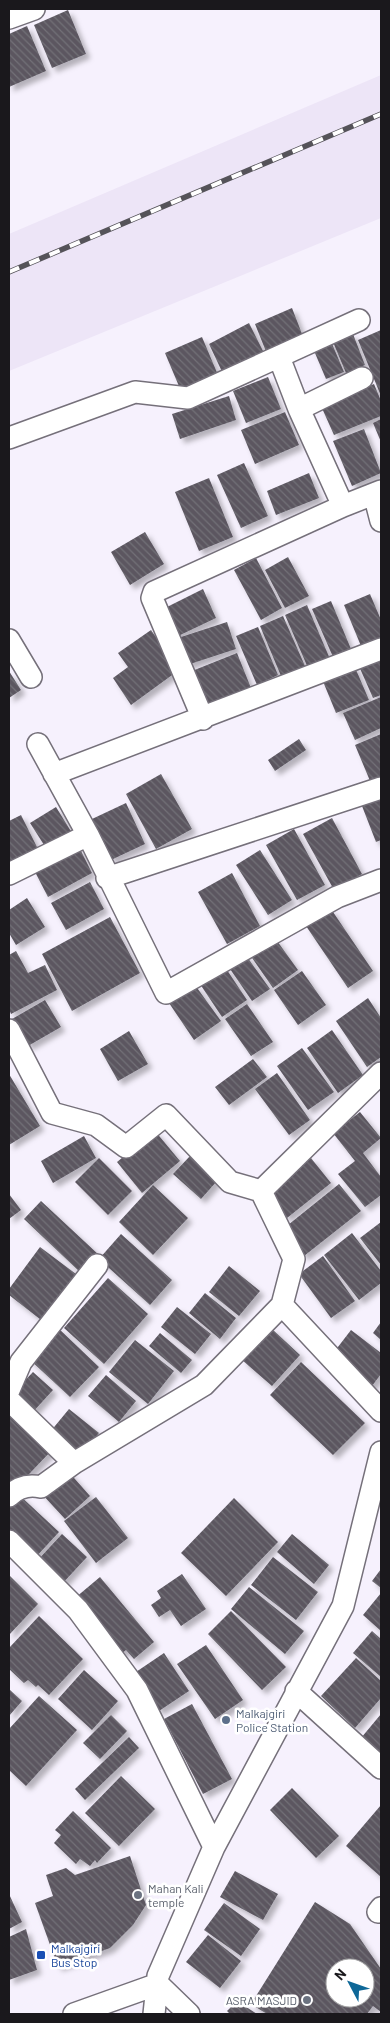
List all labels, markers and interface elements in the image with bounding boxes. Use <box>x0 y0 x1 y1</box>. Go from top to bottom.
place label: Malkajgiri Police Station <box>236 1706 308 1734</box>
marker: Malkajgiri Police Station <box>220 1714 232 1726</box>
place label: Mahan Kali temple <box>148 1881 203 1909</box>
marker: Mahan Kali temple <box>132 1889 144 1901</box>
place label: Malkajgiri Bus Stop <box>51 1941 100 1969</box>
marker: Malkajgiri Bus Stop <box>35 1949 47 1961</box>
north arrow <box>325 1958 375 2008</box>
text: N <box>330 1965 349 1983</box>
place label: ASRA MASJID <box>226 1993 297 2007</box>
marker: ASRA MASJID <box>301 1994 313 2006</box>

